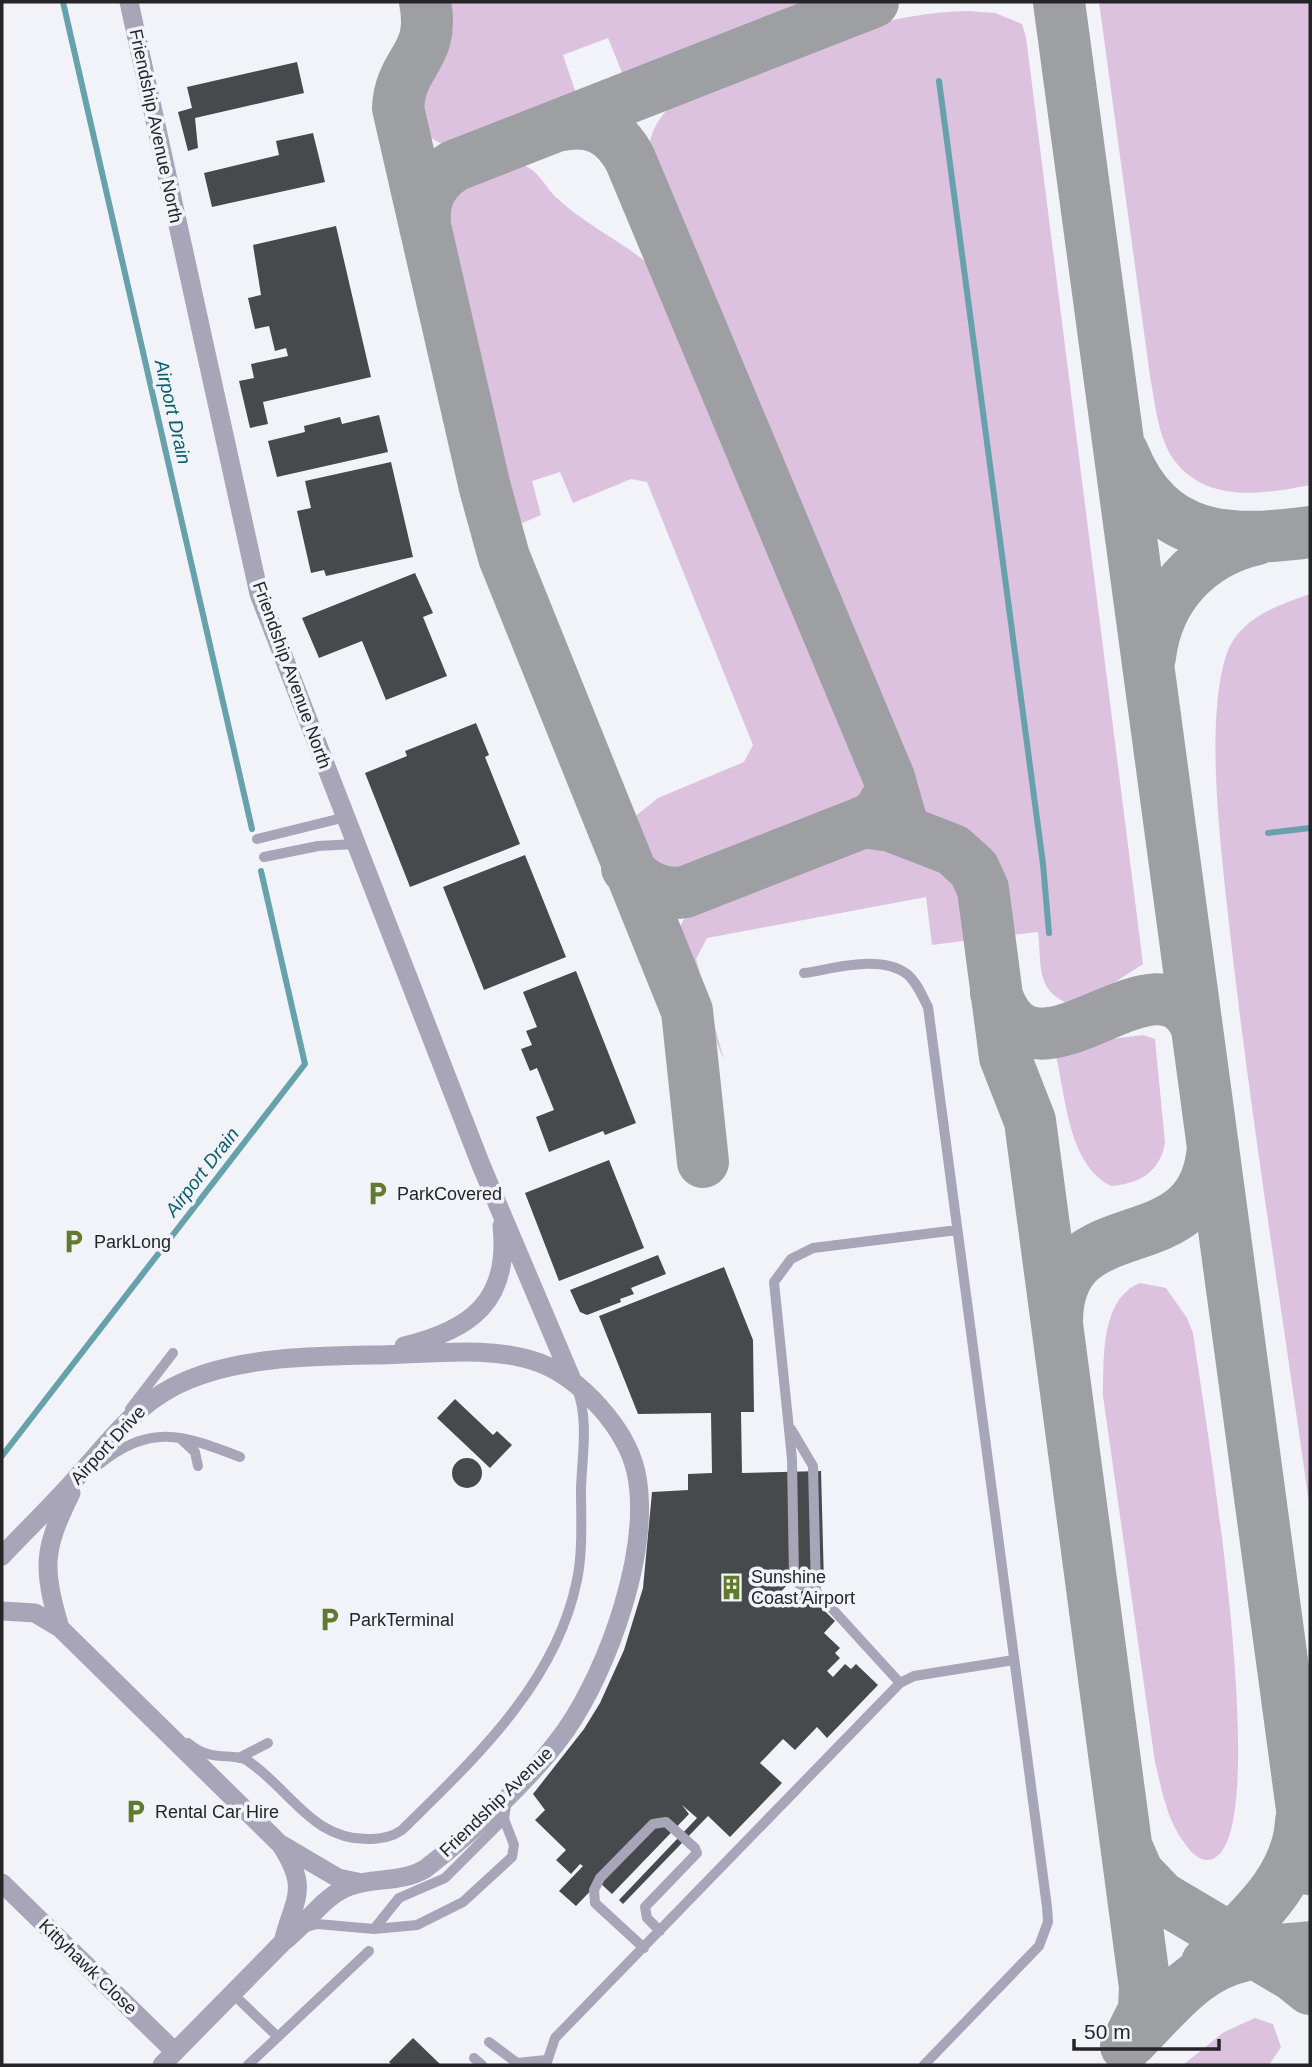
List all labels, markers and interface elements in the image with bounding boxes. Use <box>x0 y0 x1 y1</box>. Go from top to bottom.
street label: Friendship Avenue North <box>126 27 186 225</box>
water label: Airport Drain <box>151 357 195 466</box>
street label: Friendship Avenue North <box>249 579 335 771</box>
water label: Airport Drain <box>160 1124 243 1221</box>
parking icon: ParkCovered <box>363 1180 391 1208</box>
place label: ParkCovered <box>397 1184 502 1204</box>
parking icon: ParkLong <box>60 1228 88 1256</box>
place label: ParkLong <box>94 1232 171 1252</box>
street label: Airport Drive <box>67 1402 149 1488</box>
place label: Sunshine Coast Airport <box>751 1567 855 1608</box>
building icon: Sunshine Coast Airport <box>717 1573 745 1601</box>
parking icon: ParkTerminal <box>315 1606 343 1634</box>
place label: ParkTerminal <box>349 1610 454 1630</box>
street label: Friendship Avenue <box>436 1743 556 1861</box>
parking icon: Rental Car Hire <box>121 1798 149 1826</box>
place label: Rental Car Hire <box>155 1802 279 1822</box>
street label: Kittyhawk Close <box>35 1915 141 2019</box>
scale bar <box>1074 2008 1219 2052</box>
text: 50 m <box>1084 2020 1131 2043</box>

